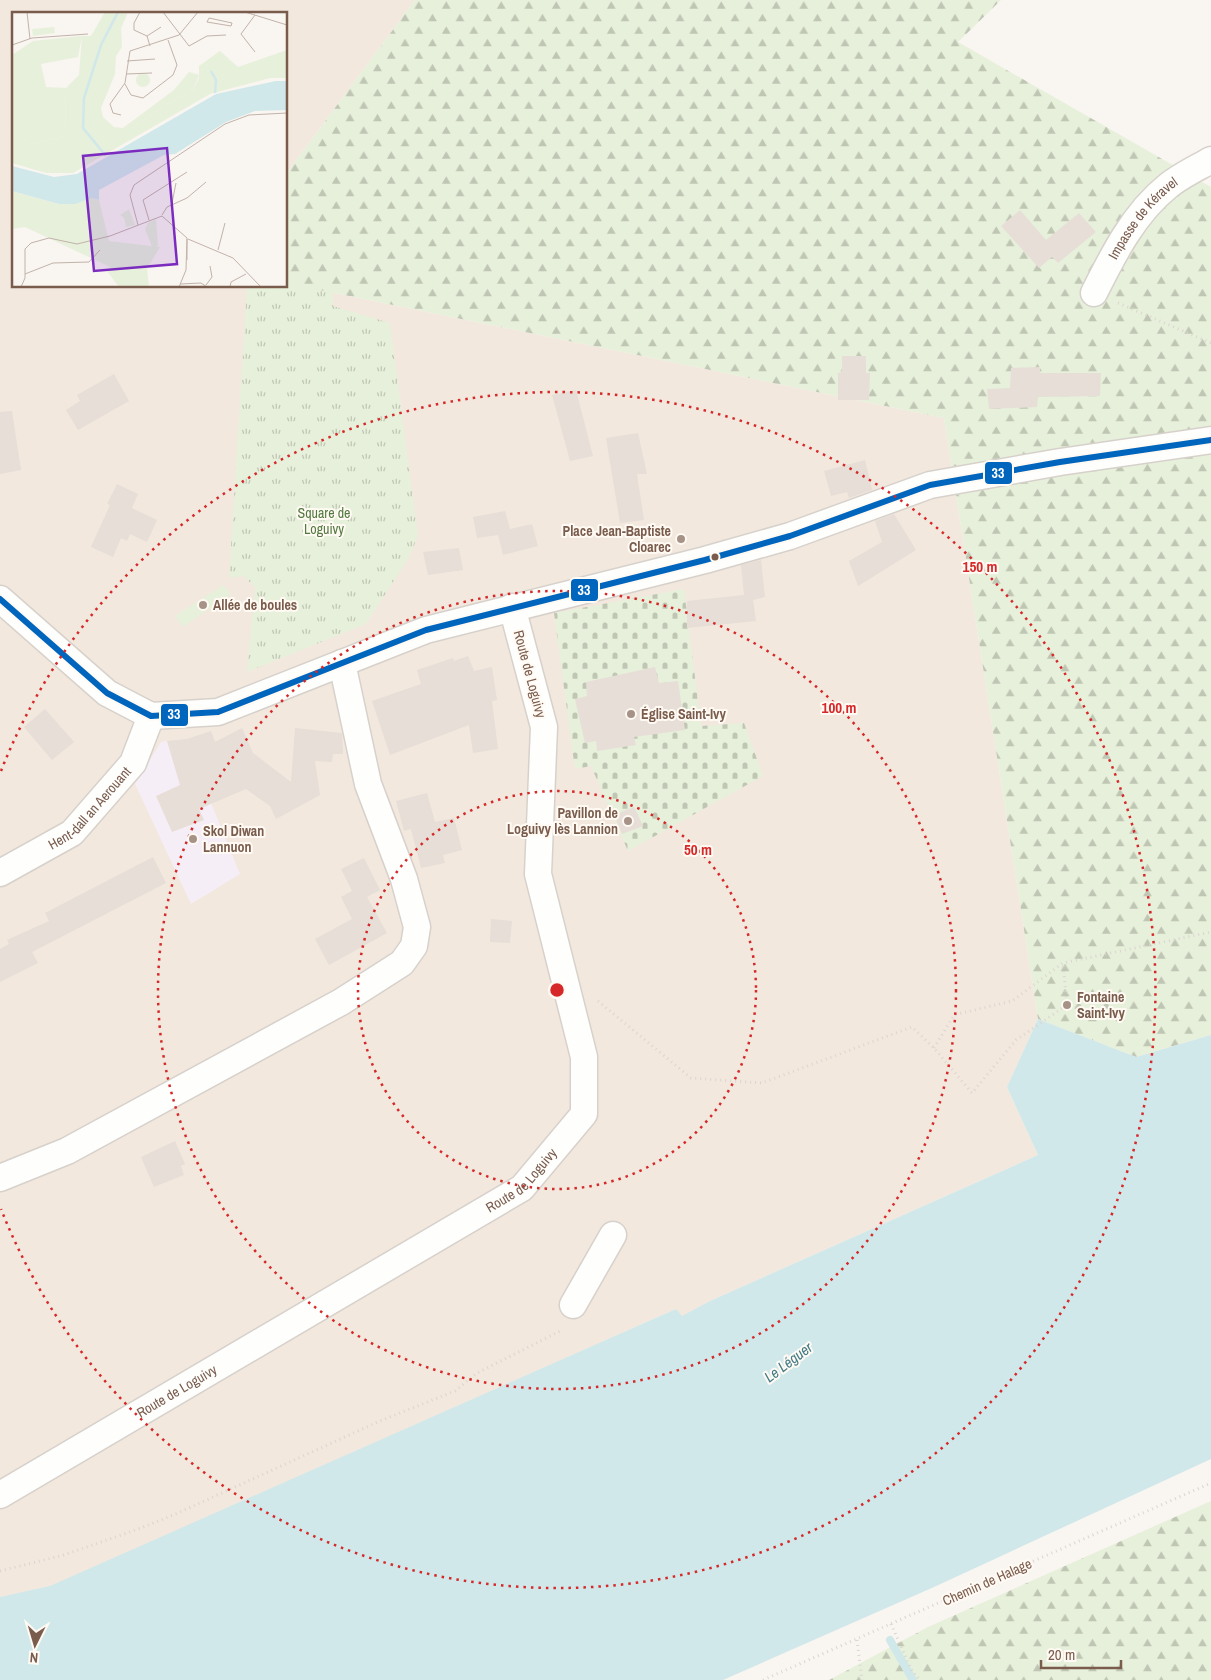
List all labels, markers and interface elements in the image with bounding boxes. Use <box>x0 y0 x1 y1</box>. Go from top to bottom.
inset map <box>12 12 288 288</box>
street label: Impasse de Kéravel <box>1104 173 1181 263</box>
line badge: 33 <box>984 461 1013 485</box>
text: 33 <box>992 464 1004 482</box>
park label: Square de Loguivy <box>298 504 350 538</box>
place label: Place Jean-Baptiste Cloarec <box>563 522 671 556</box>
marker: Place Jean-Baptiste Cloarec <box>675 533 687 545</box>
unlabelled marker <box>710 552 720 562</box>
text: 150 m <box>963 556 997 577</box>
line badge: 33 <box>570 578 599 602</box>
text: 33 <box>578 581 590 599</box>
place label: Allée de boules <box>213 596 297 614</box>
marker: Allée de boules <box>197 599 209 611</box>
street label: Route de Loguivy <box>510 628 550 720</box>
text: 100 m <box>822 697 856 718</box>
line badge: 33 <box>160 703 189 727</box>
text: 33 <box>168 705 180 723</box>
place label: Église Saint-Ivy <box>641 705 726 723</box>
marker: Église Saint-Ivy <box>625 708 637 720</box>
street label: Hent-dall an Aerouant <box>45 763 135 853</box>
place label: Pavillon de Loguivy lès Lannion <box>507 804 618 838</box>
marker: Pavillon de Loguivy lès Lannion <box>622 815 634 827</box>
place label: Skol Diwan Lannuon <box>203 822 264 856</box>
marker: Skol Diwan Lannuon <box>187 833 199 845</box>
text: 50 m <box>684 839 712 860</box>
centre of rings <box>548 981 566 999</box>
place label: Fontaine Saint-Ivy <box>1077 988 1125 1022</box>
marker: Fontaine Saint-Ivy <box>1061 999 1073 1011</box>
street label: Route de Loguivy <box>482 1144 561 1216</box>
water label: Le Léguer <box>760 1336 817 1387</box>
street label: Route de Loguivy <box>133 1360 220 1422</box>
street label: Chemin de Halage <box>940 1554 1034 1610</box>
north arrow <box>10 1620 60 1670</box>
scale bar <box>1041 1638 1121 1670</box>
text: 20 m <box>1048 1644 1075 1665</box>
text: N <box>29 1649 39 1667</box>

